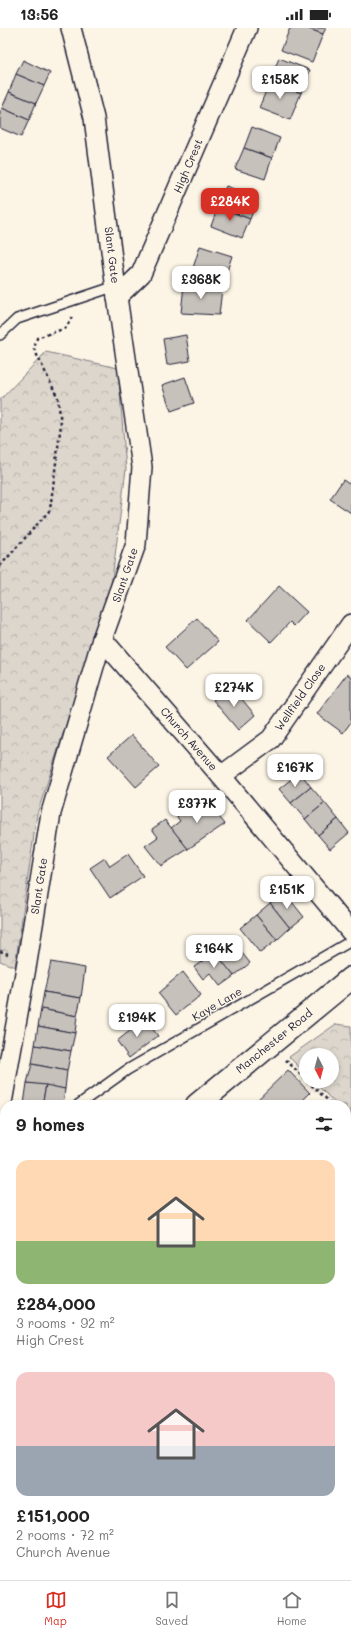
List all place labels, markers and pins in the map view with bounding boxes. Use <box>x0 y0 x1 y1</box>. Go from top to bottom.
pin: £158K <box>252 66 308 100</box>
pin: £284K <box>202 188 258 222</box>
pin: £368K <box>173 266 229 300</box>
pin: £274K <box>206 674 262 708</box>
pin: £167K <box>267 754 323 788</box>
pin: £377K <box>169 790 225 824</box>
pin: £151K <box>259 876 315 910</box>
pin: £164K <box>186 935 242 969</box>
pin: £194K <box>109 1004 165 1038</box>

